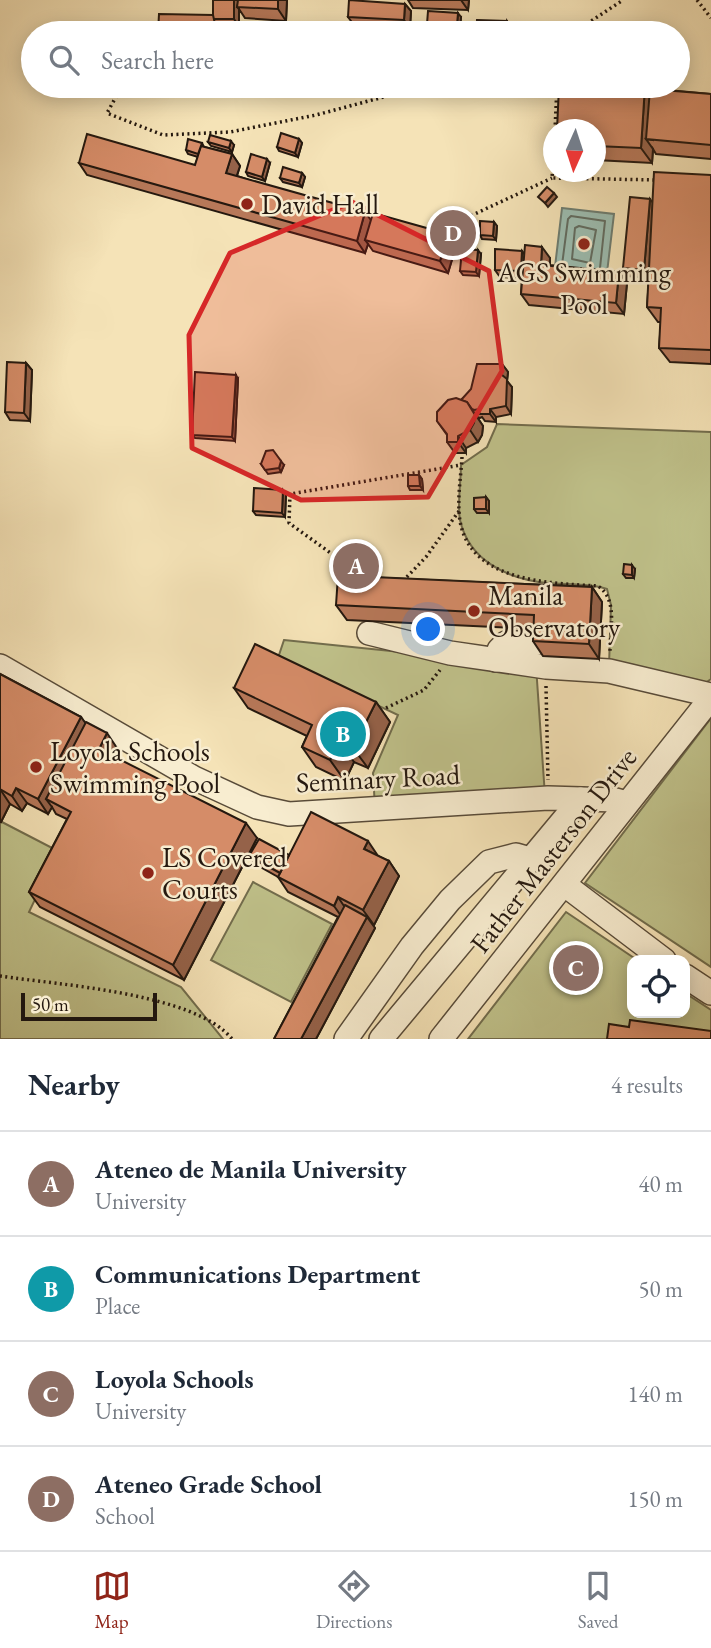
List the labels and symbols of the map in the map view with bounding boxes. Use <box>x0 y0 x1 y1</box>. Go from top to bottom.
north arrow <box>543 119 606 182</box>
place label: David Hall <box>261 186 379 222</box>
marker: David Hall <box>239 196 255 212</box>
pin: D <box>430 207 476 259</box>
marker: AGS Swimming Pool <box>576 236 592 252</box>
place label: AGS Swimming Pool <box>496 254 672 322</box>
pin: A <box>333 540 379 592</box>
place label: Manila Observatory <box>488 577 621 645</box>
marker: Manila Observatory <box>466 603 482 619</box>
your location <box>411 612 445 646</box>
pin: B <box>320 708 366 760</box>
place label: Loyola Schools Swimming Pool <box>50 733 220 801</box>
street label: Father Masterson Drive <box>462 740 644 960</box>
street label: Seminary Road <box>295 756 462 800</box>
marker: Loyola Schools Swimming Pool <box>28 759 44 775</box>
place label: LS Covered Courts <box>162 839 288 907</box>
marker: LS Covered Courts <box>140 865 156 881</box>
pin: C <box>553 942 599 994</box>
scale bar <box>21 990 158 1022</box>

